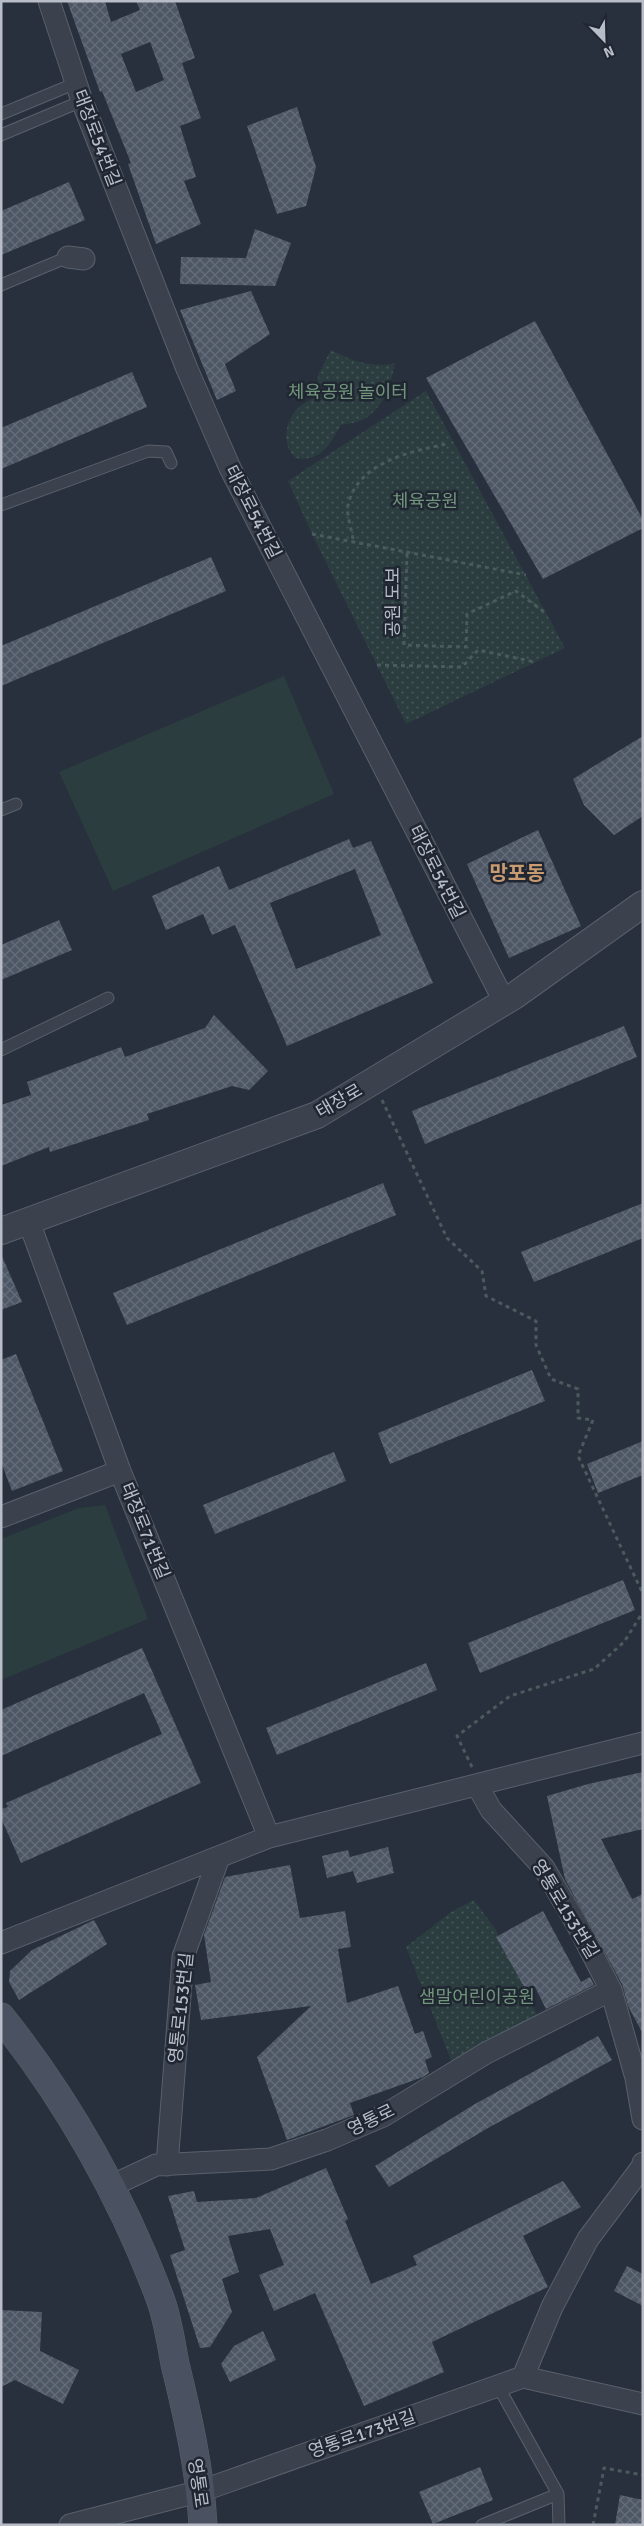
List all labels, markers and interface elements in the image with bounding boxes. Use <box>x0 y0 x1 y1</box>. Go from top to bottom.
north arrow <box>579 15 629 65</box>
text: N <box>601 42 617 61</box>
street label: 태장로54번길 <box>68 86 126 190</box>
park label: 체육공원 놀이터 <box>288 381 408 403</box>
street label: 태장로54번길 <box>220 461 286 563</box>
park label: 체육공원 <box>392 490 458 512</box>
street label: 공원 도보 <box>382 567 404 637</box>
street label: 태장로54번길 <box>404 821 470 923</box>
district label: 망포동 <box>489 861 545 886</box>
street label: 태장로 <box>312 1079 366 1123</box>
street label: 태장로71번길 <box>116 1479 174 1583</box>
street label: 영통로153번길 <box>527 1855 603 1963</box>
street label: 영통로153번길 <box>164 1951 198 2065</box>
park label: 샘말어린이공원 <box>419 1986 535 2008</box>
street label: 영통로 <box>344 2099 398 2141</box>
street label: 영통로173번길 <box>305 2405 419 2463</box>
street label: 영통로 <box>184 2457 212 2509</box>

